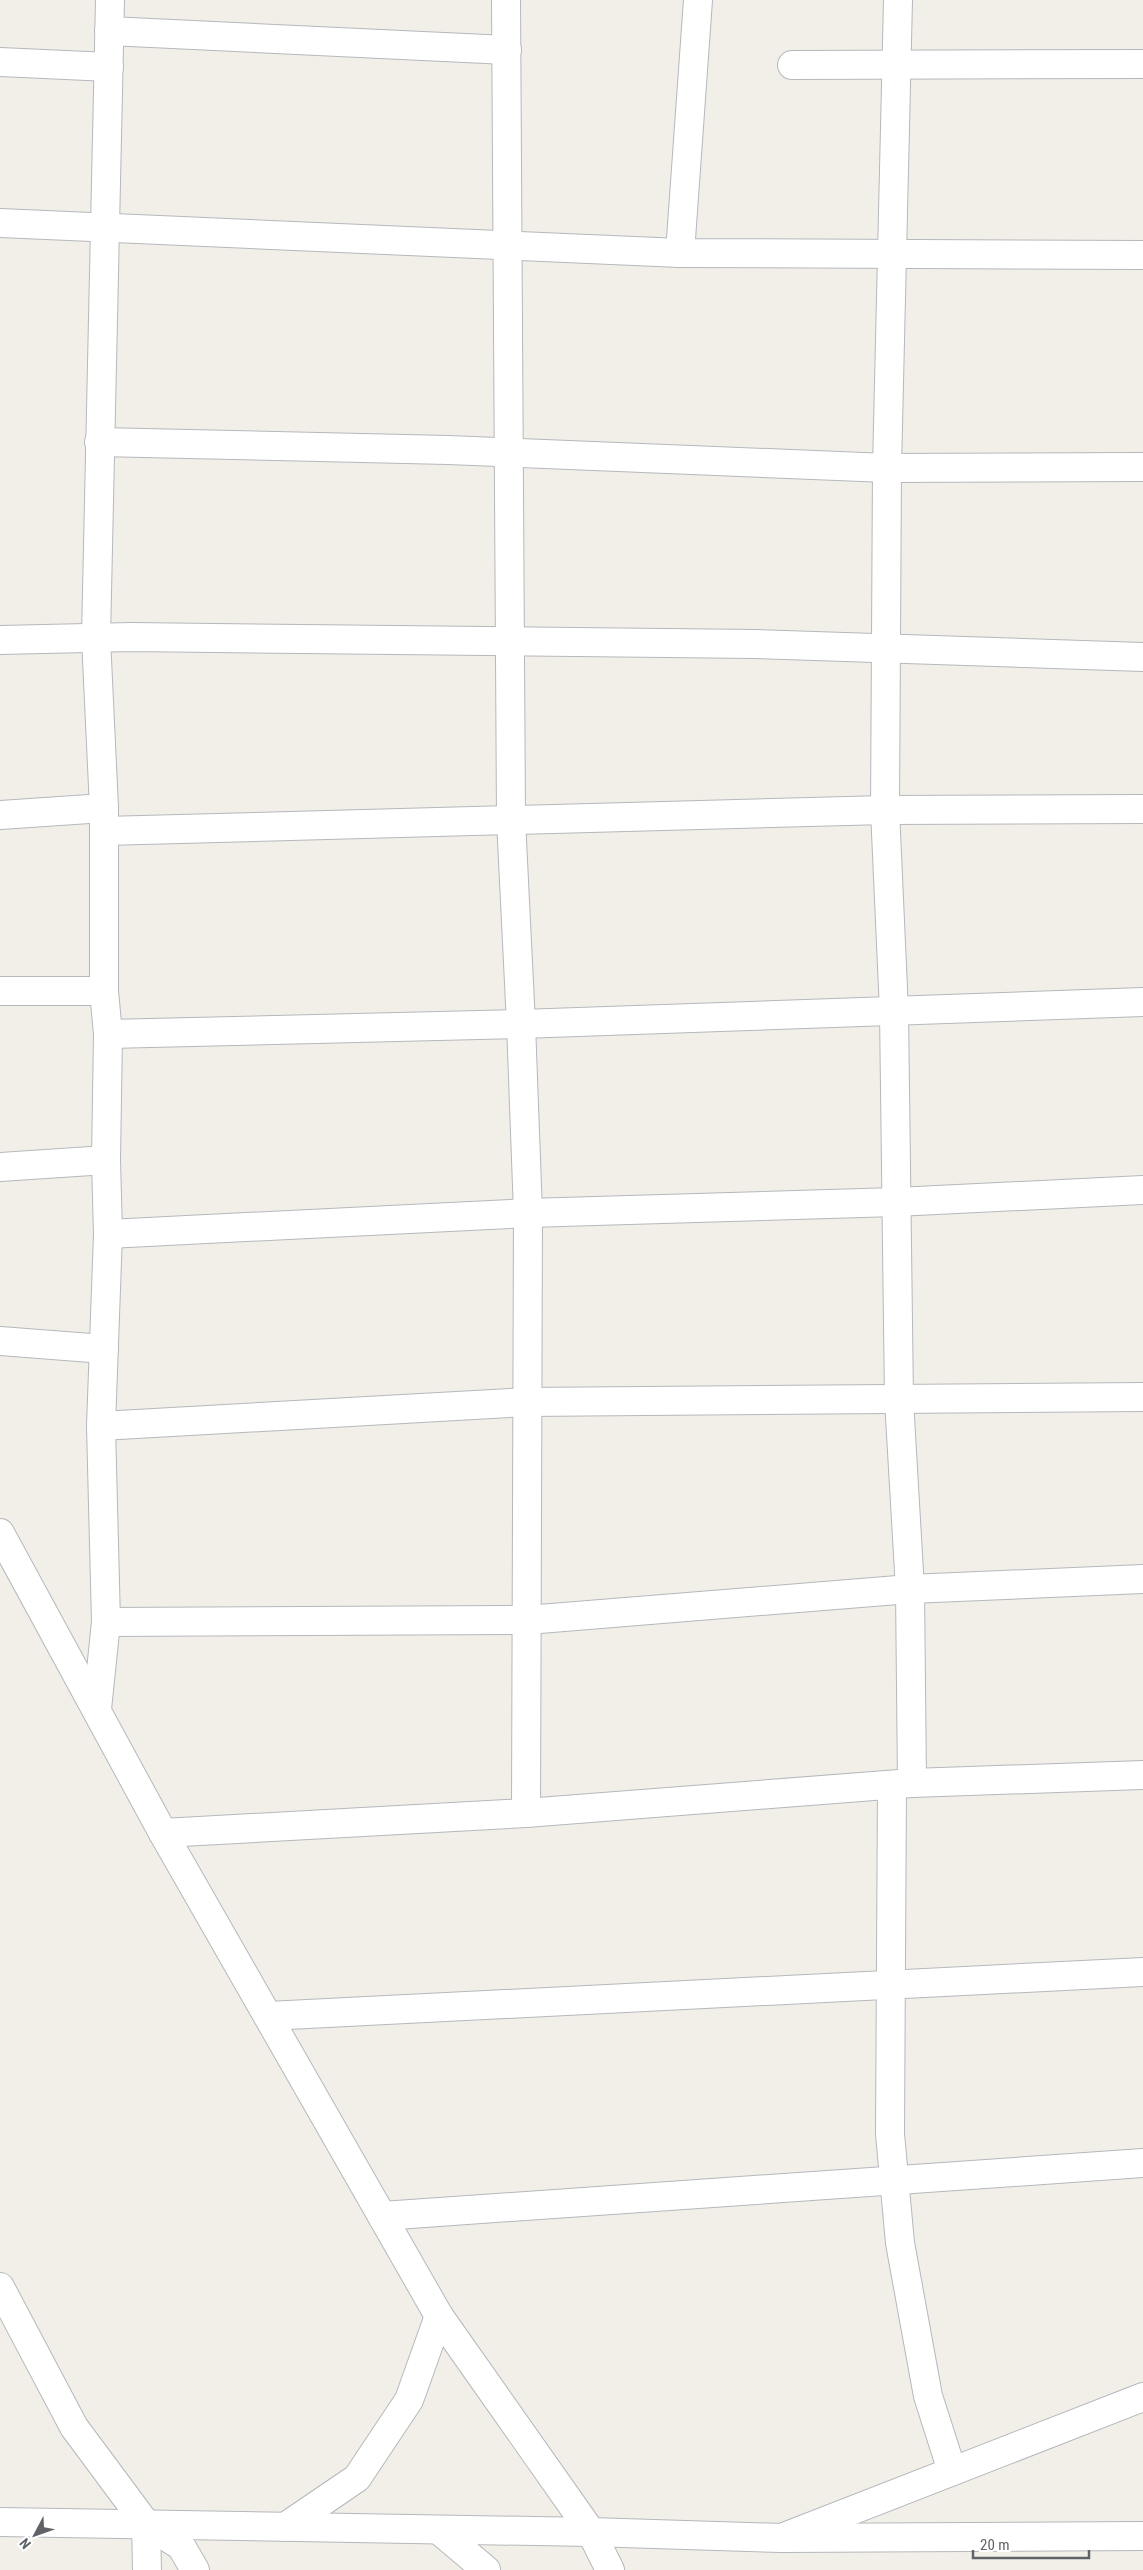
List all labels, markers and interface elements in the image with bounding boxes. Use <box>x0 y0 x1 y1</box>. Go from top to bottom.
north arrow <box>10 2510 60 2560</box>
scale bar <box>973 2528 1089 2560</box>
text: N <box>16 2535 34 2552</box>
text: 20 m <box>980 2536 1010 2554</box>

